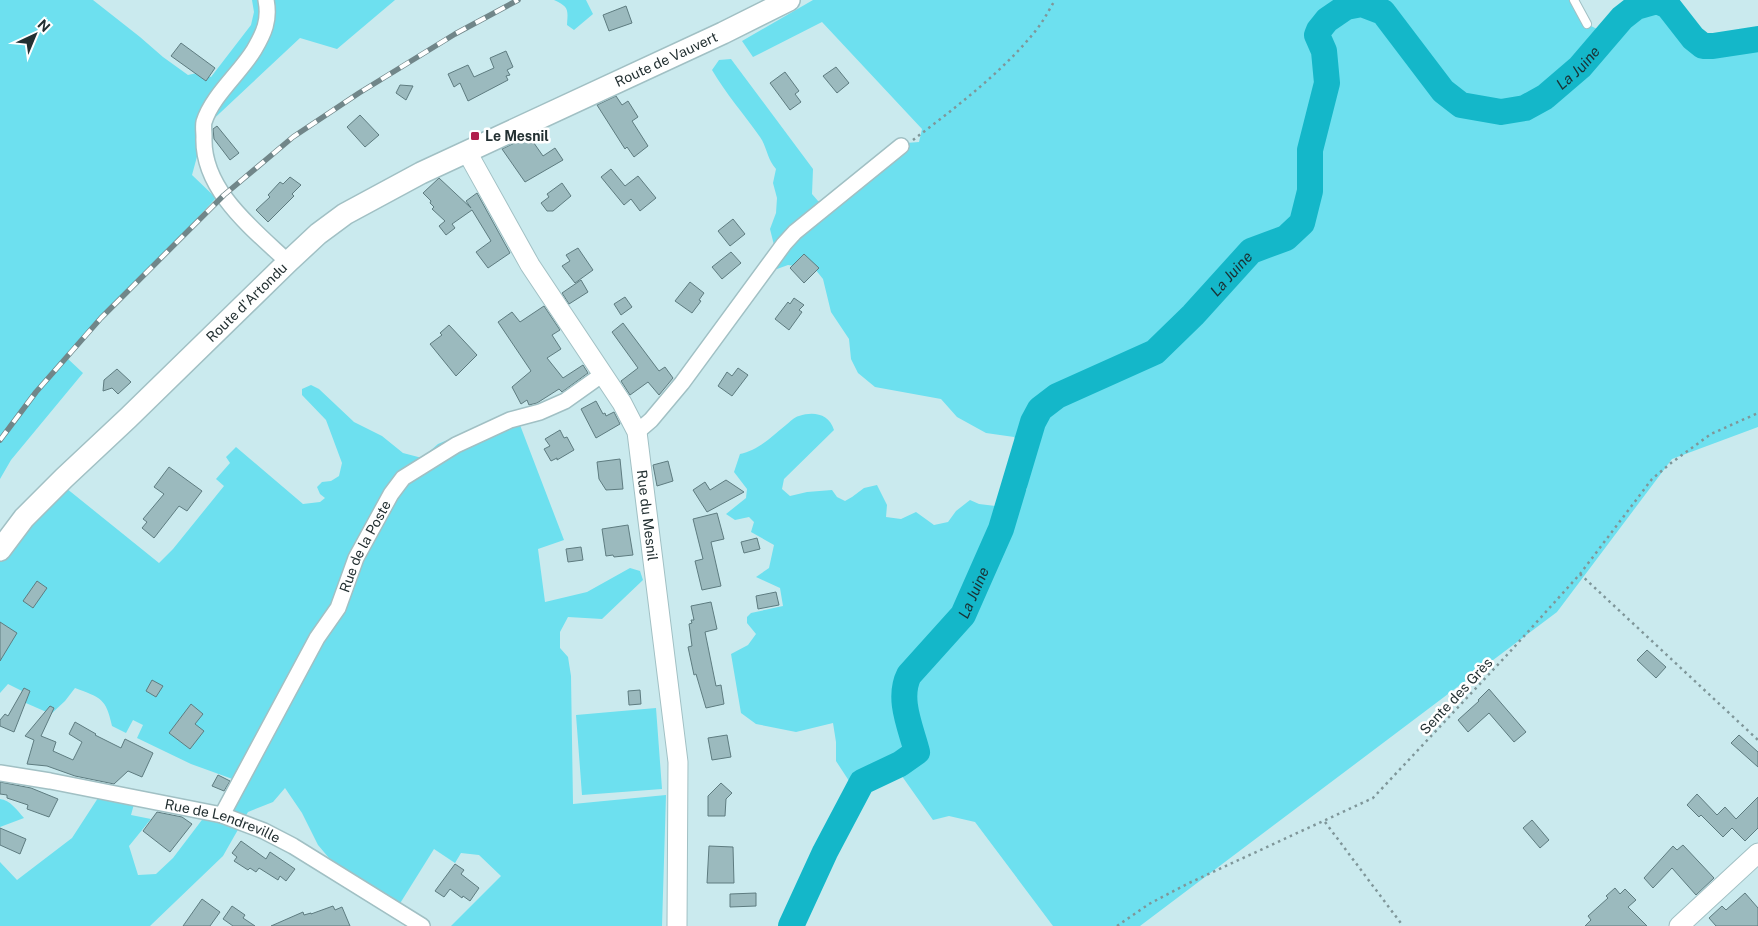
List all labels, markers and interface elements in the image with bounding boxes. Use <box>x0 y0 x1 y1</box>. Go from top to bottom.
north arrow <box>10 10 60 60</box>
text: N <box>35 16 54 35</box>
street label: Route de Vauvert <box>612 29 720 90</box>
water label: La Juine <box>1552 42 1603 92</box>
place label: Le Mesnil <box>485 128 549 144</box>
marker: Le Mesnil <box>469 130 481 142</box>
water label: La Juine <box>1206 248 1255 299</box>
street label: Route d'Artondu <box>203 259 290 345</box>
street label: Rue du Mesnil <box>634 469 661 562</box>
street label: Rue de la Poste <box>336 497 394 594</box>
water label: La Juine <box>954 564 992 621</box>
street label: Sente des Grès <box>1417 654 1495 738</box>
street label: Rue de Lendreville <box>164 796 283 846</box>

